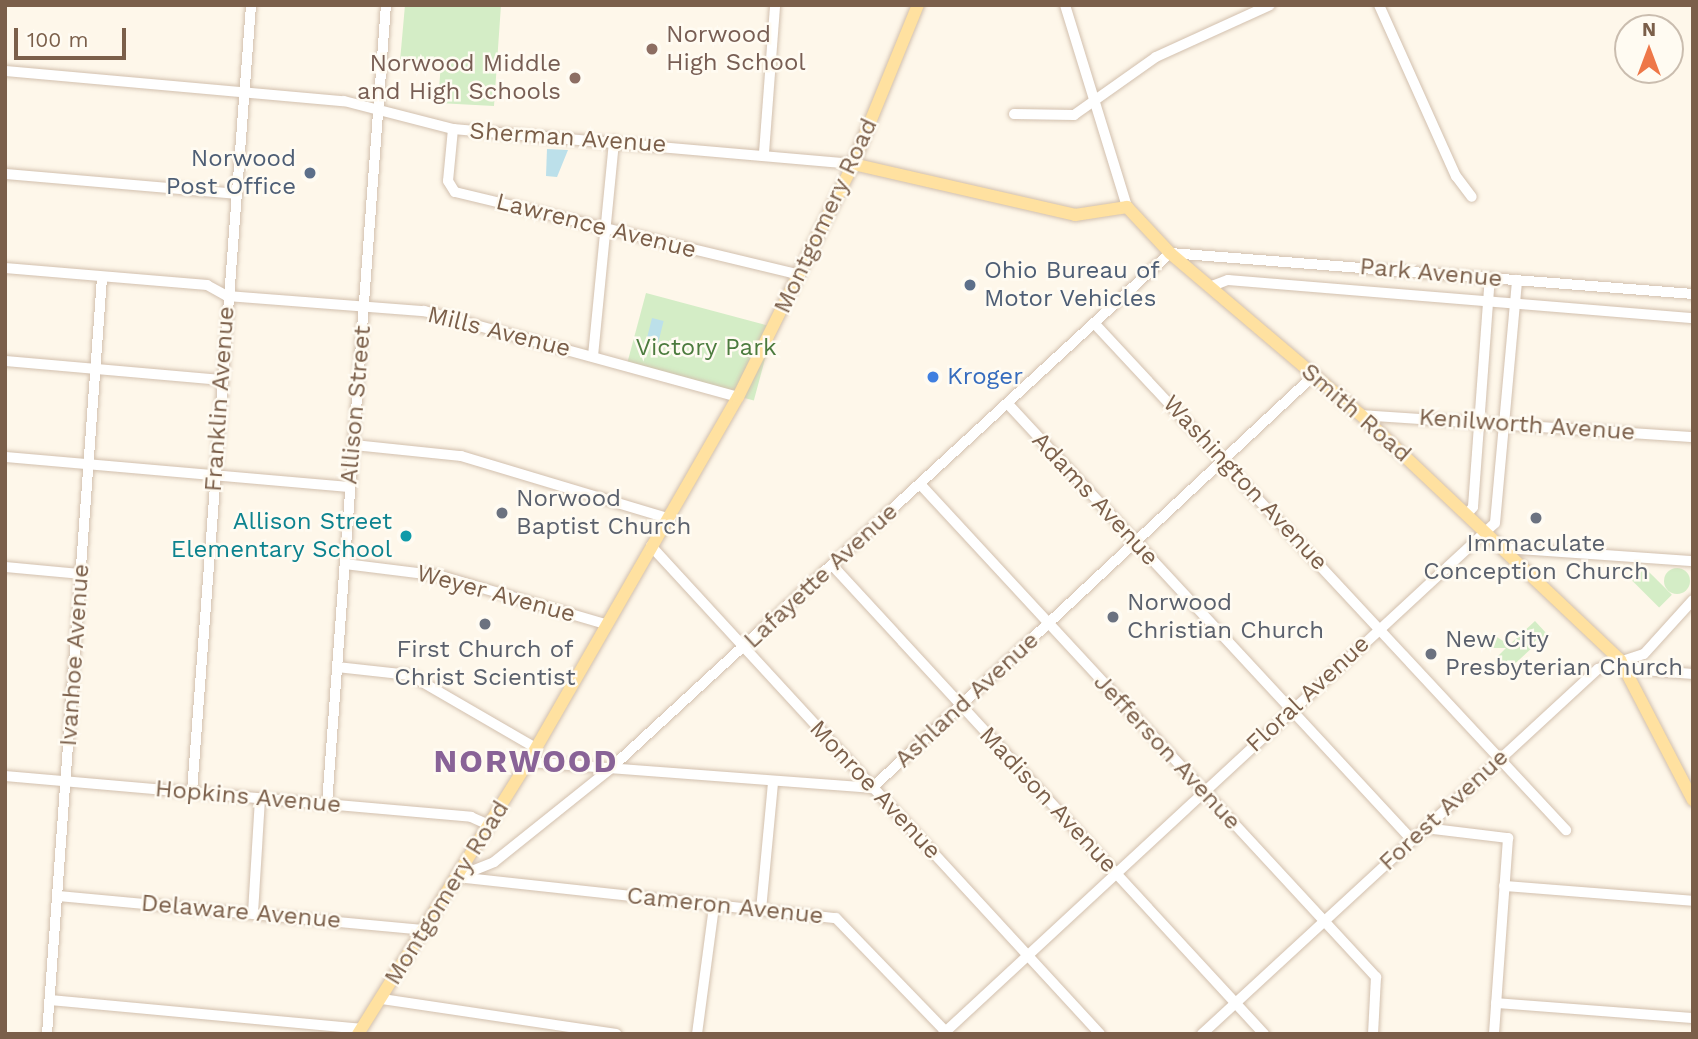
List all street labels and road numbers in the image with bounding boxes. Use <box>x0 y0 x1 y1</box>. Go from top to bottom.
street label: Montgomery Road <box>768 114 884 318</box>
street label: Sherman Avenue <box>468 117 668 159</box>
street label: Lawrence Avenue <box>492 187 700 265</box>
street label: Park Avenue <box>1358 252 1504 294</box>
street label: Mills Avenue <box>424 300 574 364</box>
street label: Franklin Avenue <box>199 305 241 493</box>
street label: Allison Street <box>335 324 377 486</box>
street label: Smith Road <box>1295 357 1417 469</box>
street label: Washington Avenue <box>1156 389 1334 577</box>
street label: Kenilworth Avenue <box>1417 403 1637 447</box>
street label: Adams Avenue <box>1026 426 1164 572</box>
street label: Lafayette Avenue <box>738 497 904 655</box>
street label: Weyer Avenue <box>413 559 579 629</box>
street label: Ivanhoe Avenue <box>54 562 96 748</box>
street label: Ashland Avenue <box>889 626 1045 774</box>
street label: Floral Avenue <box>1240 629 1376 759</box>
street label: Jefferson Avenue <box>1087 668 1247 836</box>
street label: Monroe Avenue <box>803 714 947 866</box>
street label: Madison Avenue <box>973 721 1123 879</box>
street label: Forest Avenue <box>1373 743 1515 877</box>
street label: Hopkins Avenue <box>153 774 343 820</box>
street label: Montgomery Road <box>379 795 515 991</box>
street label: Cameron Avenue <box>625 881 825 931</box>
street label: Delaware Avenue <box>139 889 343 935</box>

